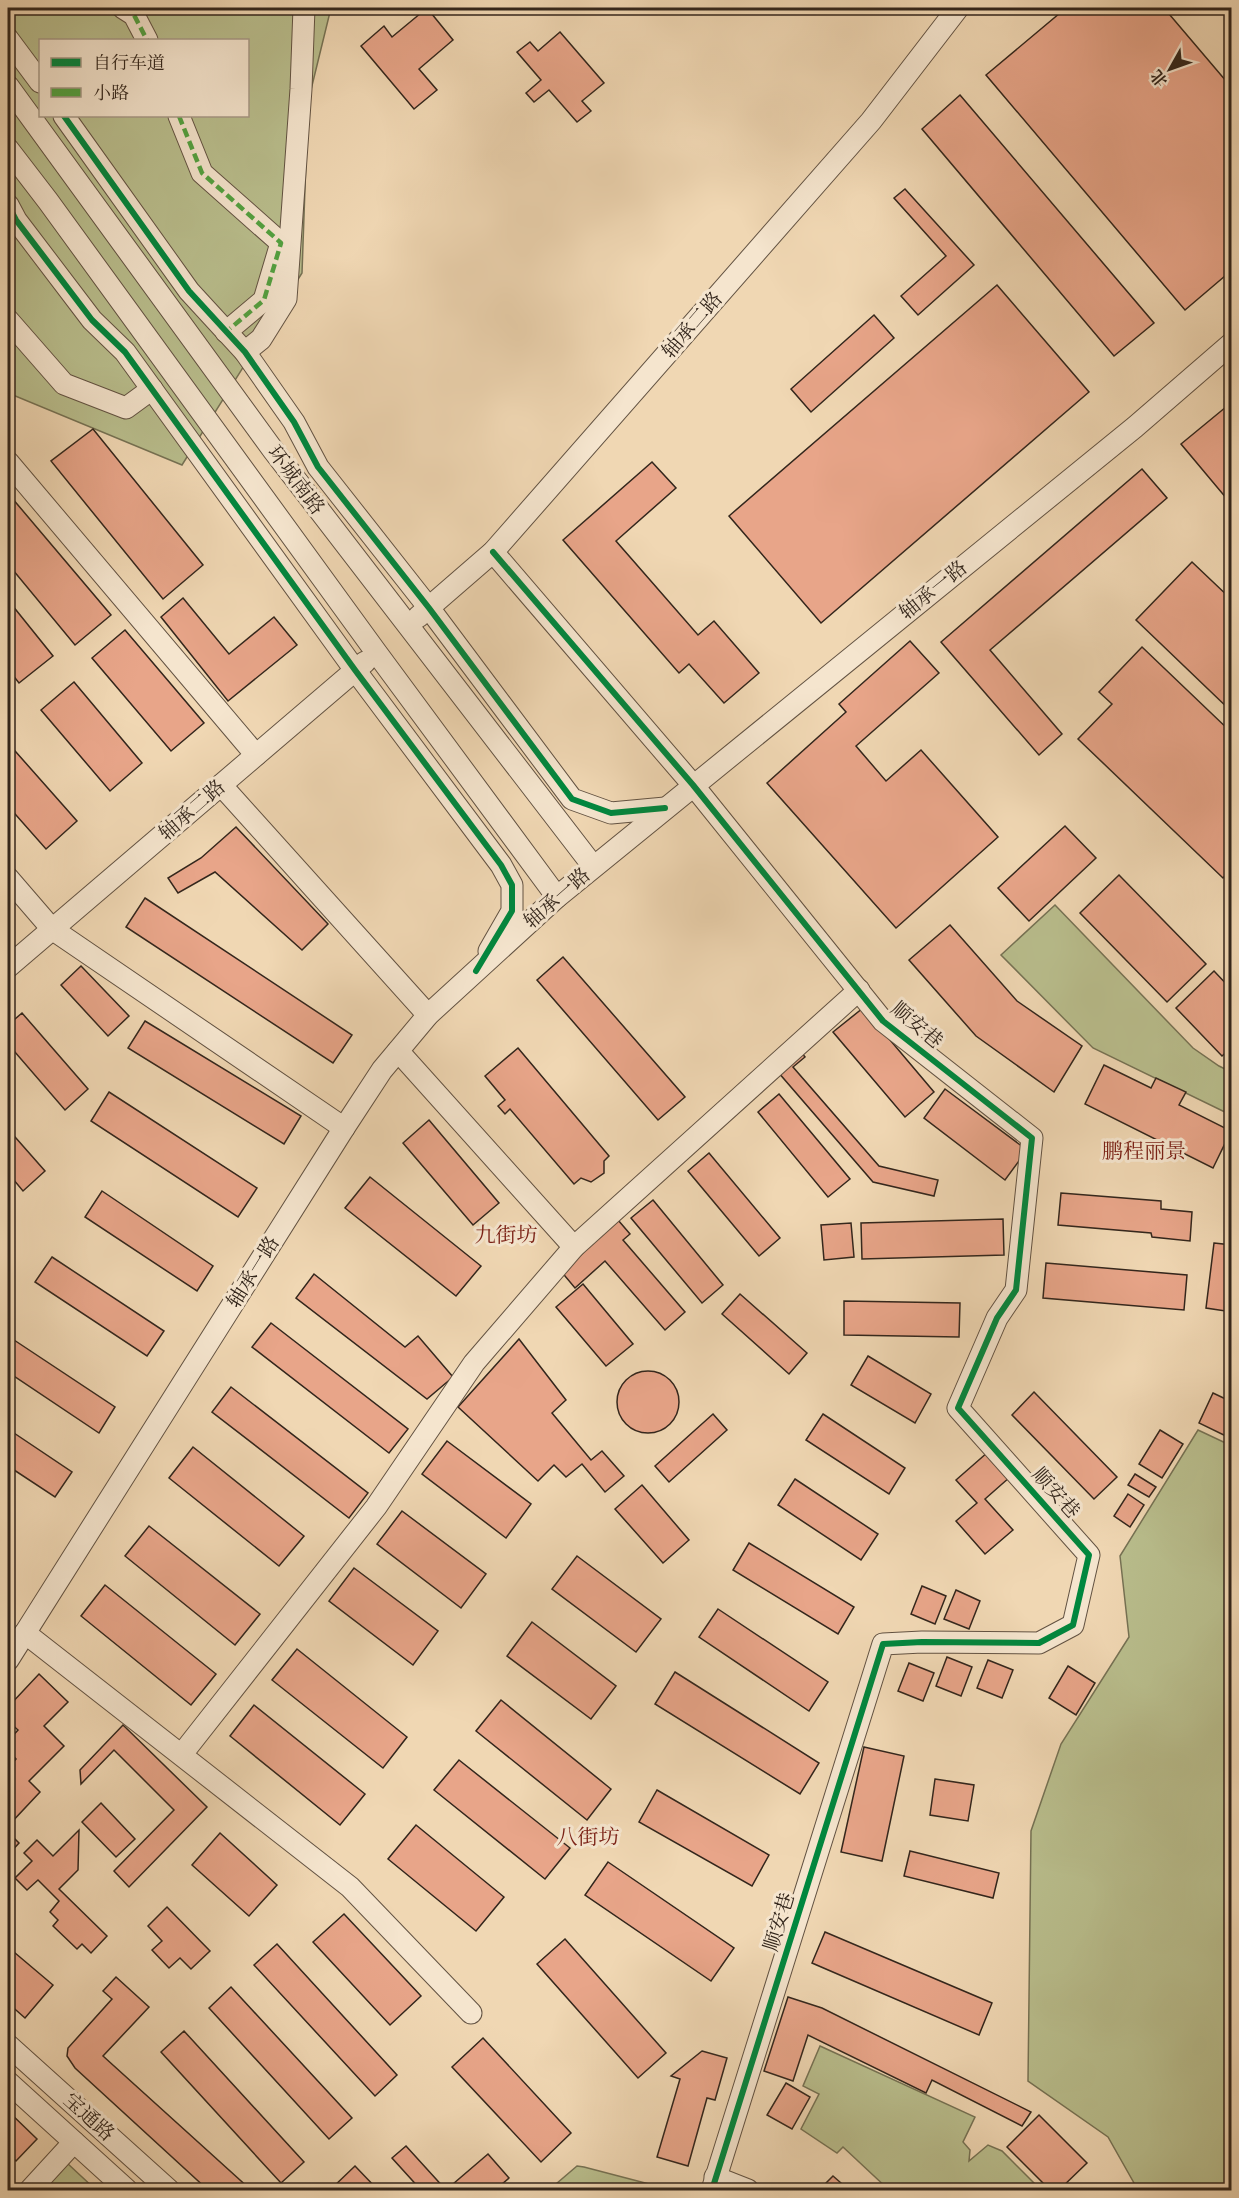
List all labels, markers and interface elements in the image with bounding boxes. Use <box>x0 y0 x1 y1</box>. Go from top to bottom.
legend <box>39 39 249 117</box>
north arrow <box>1140 39 1200 99</box>
text: 自行车道 <box>93 51 165 76</box>
text: 北 <box>1146 65 1173 91</box>
text: 小路 <box>93 81 129 106</box>
street label: 轴承二路 <box>656 286 728 364</box>
street label: 环城南路 <box>261 440 331 520</box>
street label: 轴承一路 <box>893 554 973 626</box>
street label: 轴承二路 <box>153 774 231 846</box>
street label: 轴承一路 <box>518 862 596 934</box>
street label: 顺安巷 <box>885 995 949 1055</box>
district label: 鹏程丽景 <box>1102 1137 1186 1166</box>
district label: 九街坊 <box>475 1221 538 1250</box>
street label: 轴承一路 <box>220 1231 286 1313</box>
street label: 顺安巷 <box>1026 1462 1086 1524</box>
district label: 八街坊 <box>557 1823 620 1852</box>
street label: 顺安巷 <box>757 1889 801 1955</box>
street label: 宝通路 <box>58 2087 120 2147</box>

